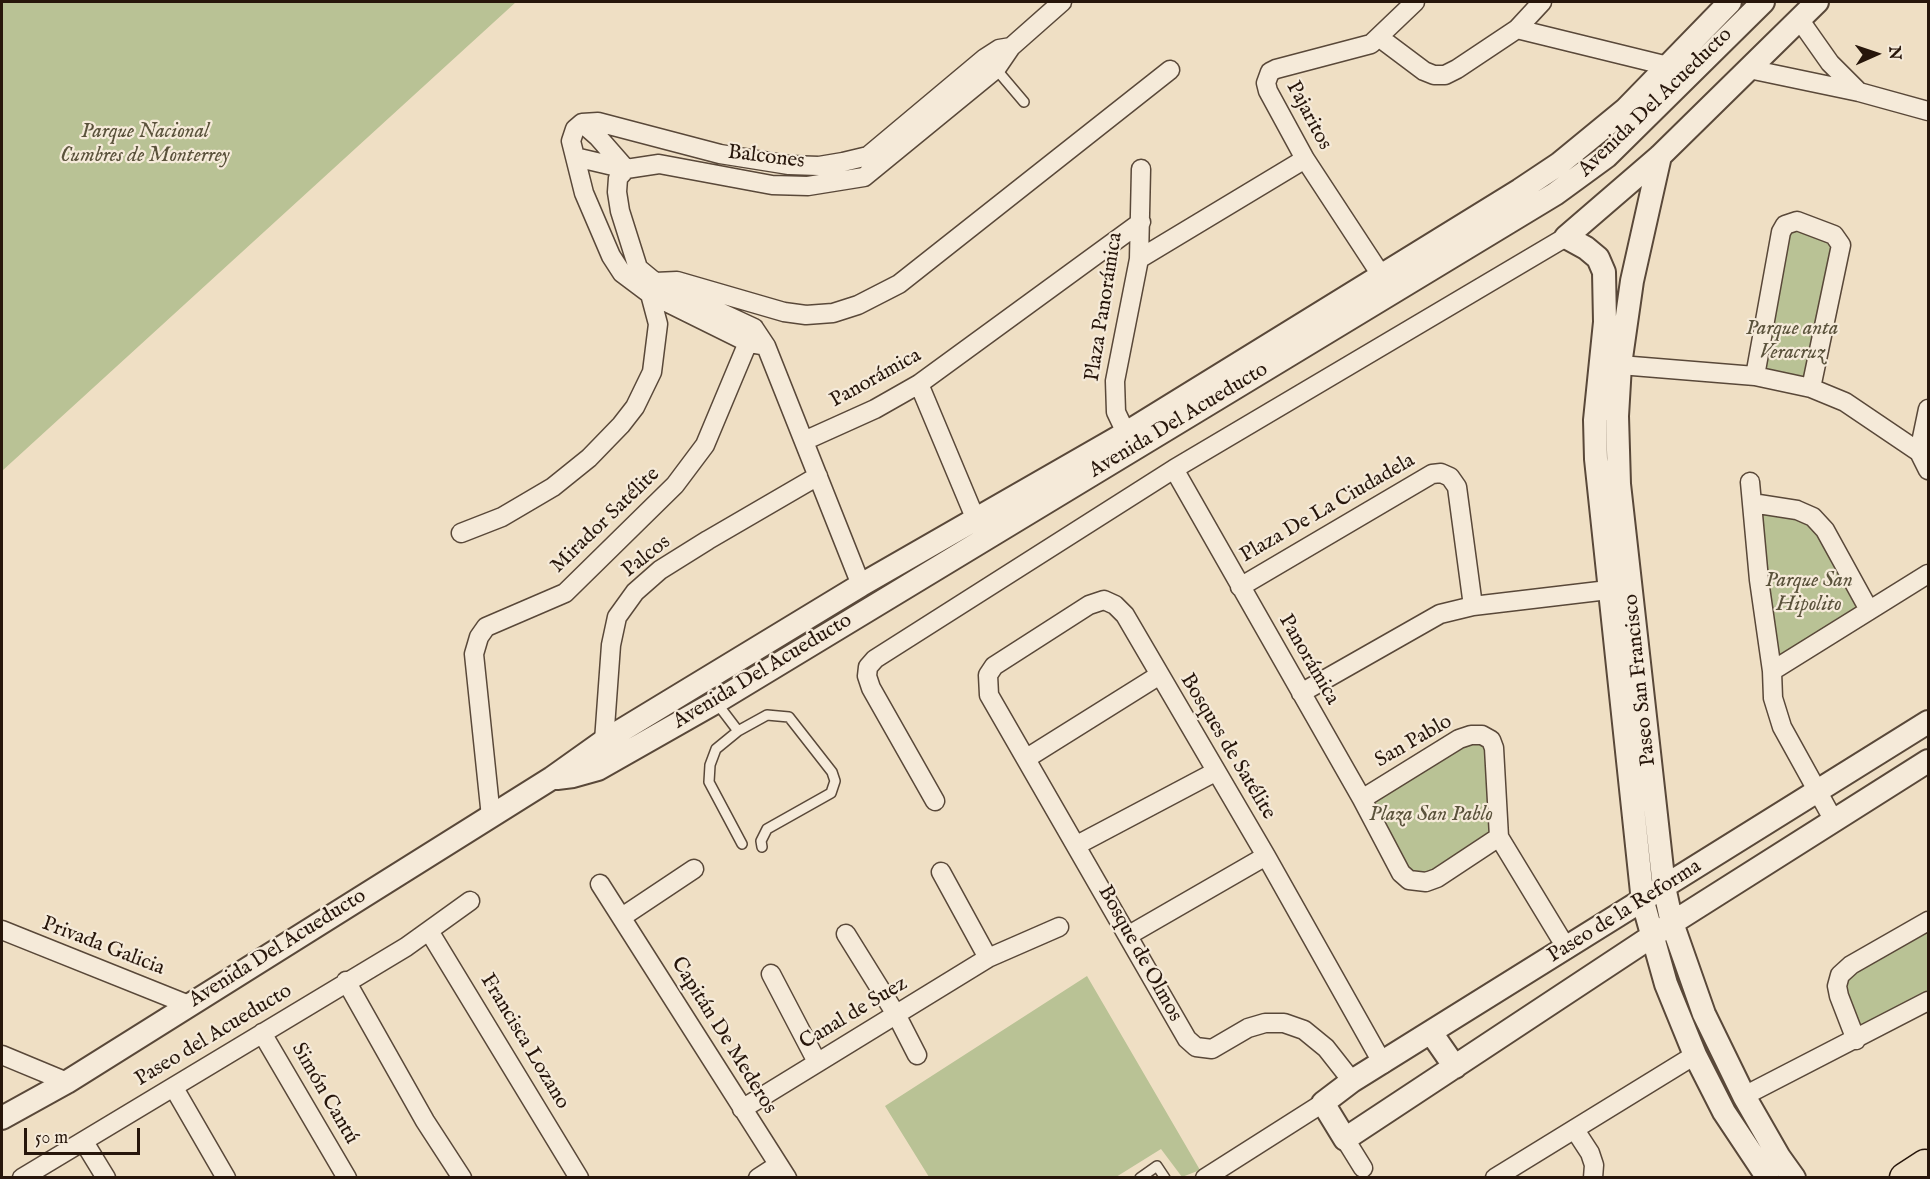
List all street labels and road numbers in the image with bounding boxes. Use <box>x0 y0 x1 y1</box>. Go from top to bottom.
street label: Avenida Del Acueducto <box>1574 23 1738 183</box>
street label: Pajaritos <box>1279 77 1337 155</box>
street label: Balcones <box>726 141 806 175</box>
street label: Plaza Panorámica <box>1081 231 1129 383</box>
street label: Panorámica <box>826 344 926 414</box>
street label: Avenida Del Acueducto <box>1085 358 1273 484</box>
street label: Plaza De La Ciudadela <box>1236 449 1420 569</box>
street label: Mirador Satélite <box>546 463 666 579</box>
street label: Palcos <box>618 530 676 584</box>
street label: Paseo San Francisco <box>1619 593 1663 767</box>
street label: Avenida Del Acueducto <box>669 609 857 735</box>
street label: Panorámica <box>1272 610 1344 710</box>
street label: Bosques de Satélite <box>1174 669 1280 825</box>
street label: San Pablo <box>1371 710 1457 774</box>
street label: Paseo de la Reforma <box>1544 855 1706 969</box>
street label: Bosque de Olmos <box>1091 882 1187 1026</box>
street label: Avenida Del Acueducto <box>185 884 371 1014</box>
street label: Privada Galicia <box>38 912 168 982</box>
street label: Capitán De Mederos <box>664 953 782 1119</box>
street label: Francisca Lozano <box>474 970 574 1114</box>
street label: Canal de Suez <box>796 972 912 1056</box>
street label: Paseo del Acueducto <box>131 979 297 1093</box>
street label: Simón Cantú <box>285 1039 363 1149</box>

